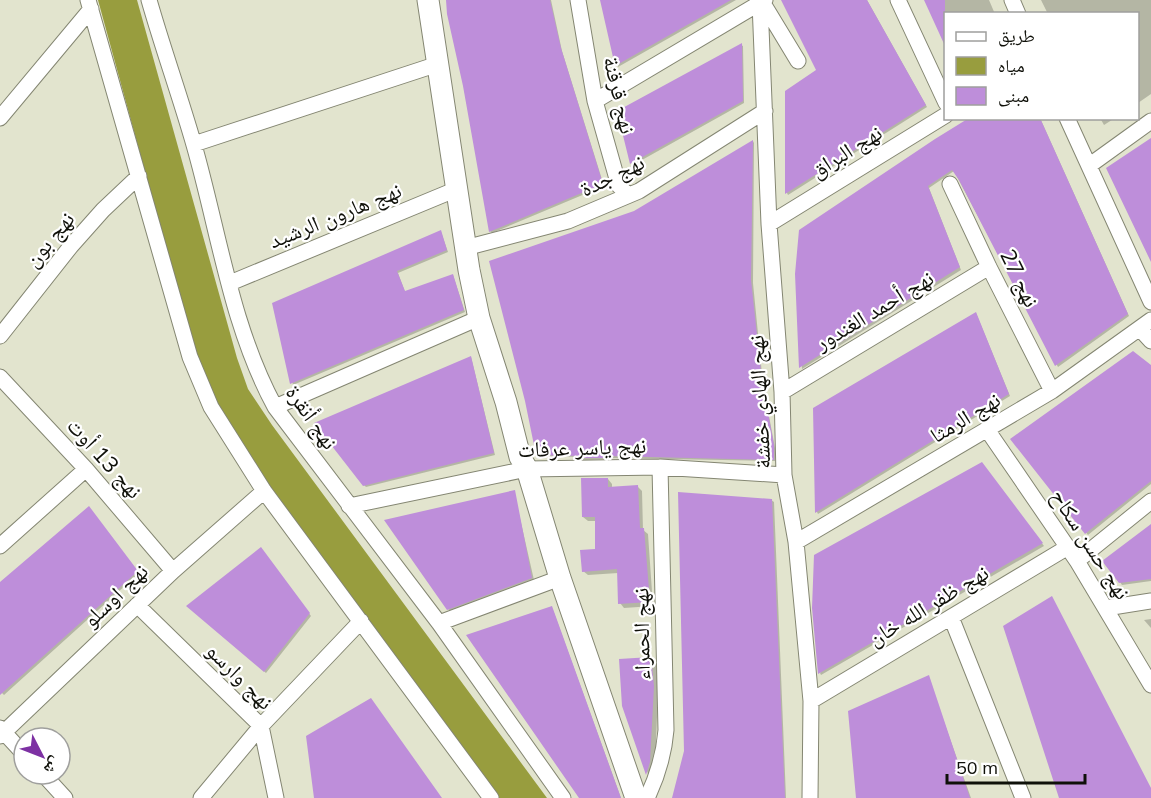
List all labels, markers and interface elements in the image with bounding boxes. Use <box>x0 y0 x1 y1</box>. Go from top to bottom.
legend <box>944 12 1139 120</box>
text: طريق <box>998 24 1035 47</box>
street label: نهج قرقنة <box>598 54 642 136</box>
text: مياه <box>998 54 1025 77</box>
text: مبنى <box>998 84 1029 107</box>
street label: نهج البراق <box>805 118 887 184</box>
street label: نهج جدة <box>575 147 649 203</box>
street label: نهج هارون الرشيد <box>265 176 405 254</box>
street label: نهج بون <box>18 205 80 273</box>
street label: نهج 27 <box>994 244 1046 312</box>
street label: نهج أحمد الغندور <box>809 264 939 357</box>
street label: نهج الهادي خفشة <box>742 334 780 470</box>
street label: نهج أنقرة <box>280 379 344 455</box>
street label: نهج الرمثا <box>925 385 1005 449</box>
street label: نهج 13 أوت <box>61 412 149 504</box>
street label: نهج ياسر عرفات <box>517 431 647 463</box>
street label: نهج حسن سكاح <box>1045 483 1137 605</box>
street label: نهج اوسلو <box>76 557 154 633</box>
street label: نهج ظفر الله خان <box>863 558 993 652</box>
street label: نهج الحمراء <box>626 588 656 680</box>
street label: نهج وارسو <box>201 637 279 715</box>
north arrow <box>12 726 72 786</box>
scale bar <box>947 747 1085 785</box>
text: ش <box>40 753 66 779</box>
text: 50 m <box>956 756 998 779</box>

